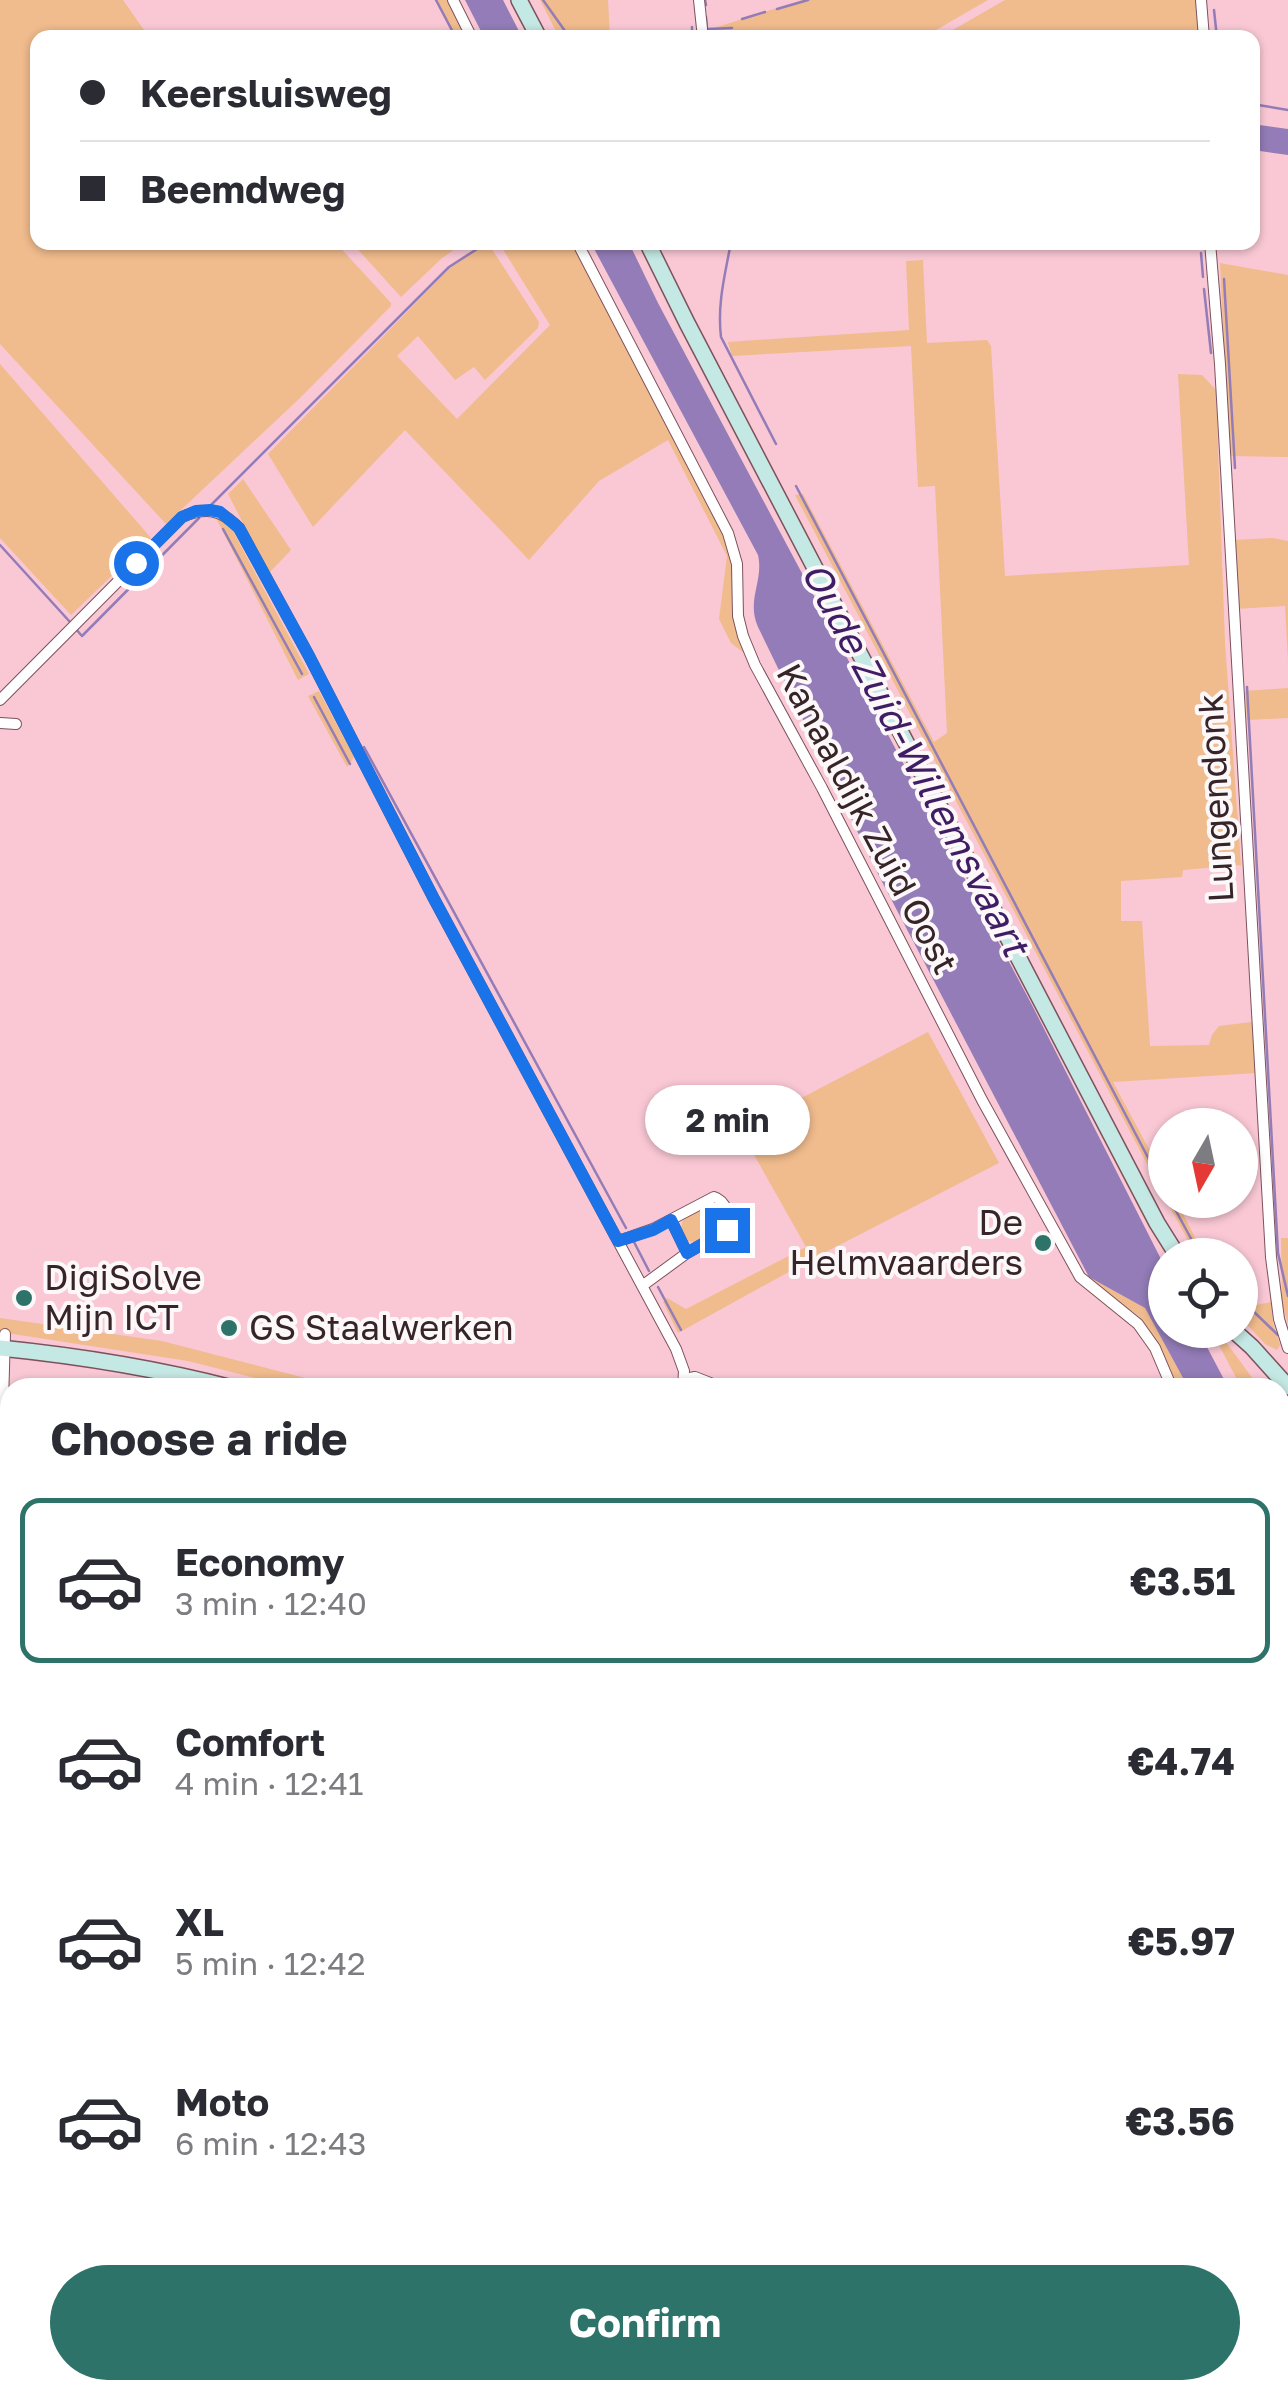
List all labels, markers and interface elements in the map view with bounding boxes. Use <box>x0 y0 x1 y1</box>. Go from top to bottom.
text: Keersluisweg <box>140 70 392 115</box>
text: Beemdweg <box>140 166 345 211</box>
route start <box>114 541 159 586</box>
water label: Oude Zuid-Willemsvaart <box>793 554 1041 966</box>
street label: Kanaaldijk Zuid Oost <box>768 656 967 981</box>
street label: Lungendonk <box>1189 693 1241 904</box>
callout: 2 min <box>644 1085 810 1155</box>
text: 2 min <box>686 1101 769 1139</box>
north arrow <box>1148 1108 1258 1218</box>
map controls <box>1148 1108 1258 1348</box>
place label: De Helmvaarders <box>789 1201 1023 1283</box>
route end <box>705 1208 750 1253</box>
marker: De Helmvaarders <box>1032 1232 1054 1254</box>
button: locate <box>1148 1238 1258 1348</box>
place label: DigiSolve Mijn ICT <box>44 1256 202 1338</box>
marker: DigiSolve Mijn ICT <box>13 1287 35 1309</box>
place label: GS Staalwerken <box>249 1306 514 1348</box>
marker: GS Staalwerken <box>218 1317 240 1339</box>
text: Choose a ride <box>50 1411 348 1465</box>
icon: car <box>55 1536 145 1626</box>
text: Economy <box>175 1539 344 1584</box>
text: €3.51 <box>1130 1558 1235 1603</box>
text: 3 min · 12:40 <box>175 1584 367 1622</box>
icon: car <box>55 1716 145 1806</box>
text: Comfort <box>175 1719 325 1764</box>
text: €4.74 <box>1128 1738 1235 1783</box>
text: 4 min · 12:41 <box>175 1764 363 1802</box>
icon: car <box>55 1896 145 1986</box>
text: XL <box>175 1899 224 1944</box>
text: €5.97 <box>1128 1918 1235 1963</box>
text: 5 min · 12:42 <box>175 1944 366 1982</box>
icon: car <box>55 2076 145 2166</box>
text: Moto <box>175 2079 269 2124</box>
text: €3.56 <box>1126 2098 1235 2143</box>
text: 6 min · 12:43 <box>175 2124 366 2162</box>
button: Confirm <box>50 2265 1240 2380</box>

